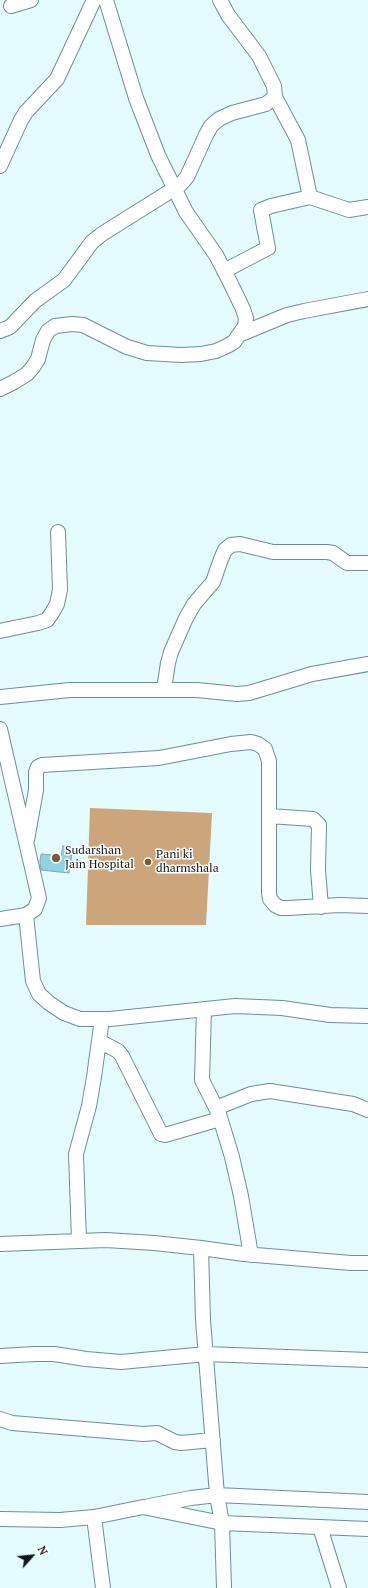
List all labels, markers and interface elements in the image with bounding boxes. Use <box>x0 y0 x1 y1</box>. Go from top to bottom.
place label: Sudarshan Jain Hospital <box>65 844 134 872</box>
place label: Pani ki dharmshala <box>156 848 219 876</box>
marker: Sudarshan Jain Hospital <box>50 852 62 864</box>
marker: Pani ki dharmshala <box>143 857 153 867</box>
north arrow <box>12 1536 52 1576</box>
text: N <box>35 1544 51 1557</box>

